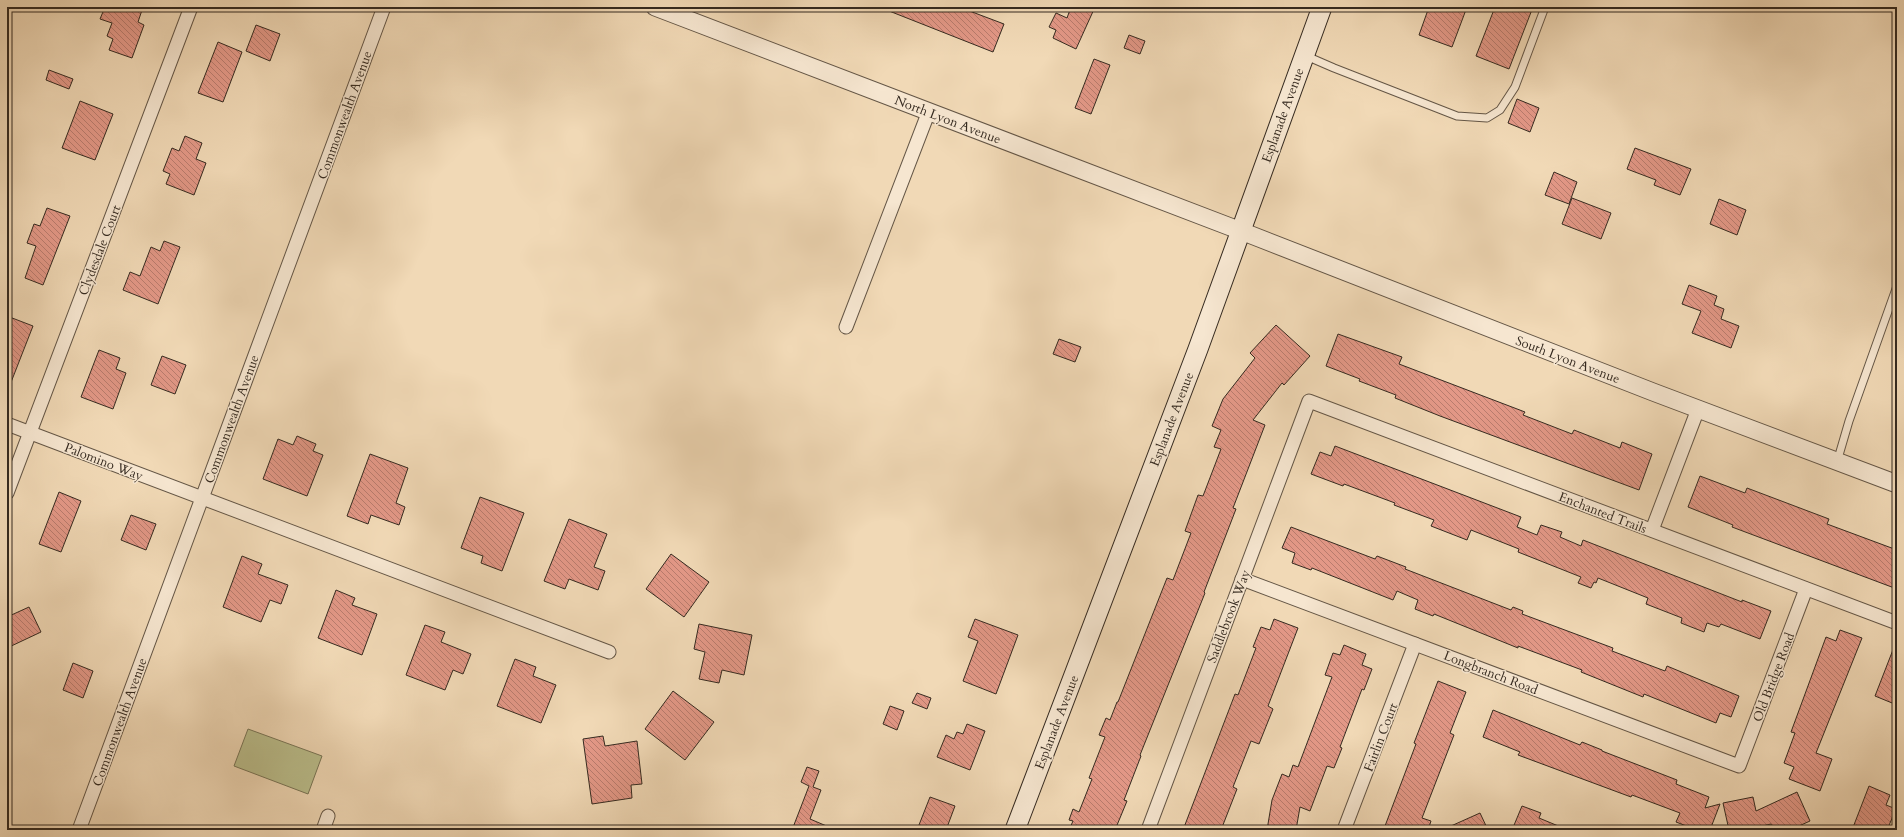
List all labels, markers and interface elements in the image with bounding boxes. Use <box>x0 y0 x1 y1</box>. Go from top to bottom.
street label: Commonwealth Avenue <box>313 49 377 182</box>
street label: Esplanade Avenue <box>1257 65 1308 165</box>
street label: North Lyon Avenue <box>892 91 1003 149</box>
street label: Clydesdale Court <box>74 203 125 298</box>
street label: South Lyon Avenue <box>1513 332 1622 388</box>
street label: Commonwealth Avenue <box>200 353 264 486</box>
street label: Esplanade Avenue <box>1146 370 1198 469</box>
street label: Palomino Way <box>62 439 146 485</box>
street label: Enchanted Trails <box>1556 488 1649 538</box>
street label: Saddlebrook Way <box>1203 567 1255 665</box>
street label: Old Bridge Road <box>1749 630 1799 725</box>
street label: Longbranch Road <box>1441 647 1540 699</box>
street label: Commonwealth Avenue <box>88 656 152 789</box>
street label: Esplanade Avenue <box>1031 673 1083 772</box>
street label: Fairlin Court <box>1360 700 1402 774</box>

